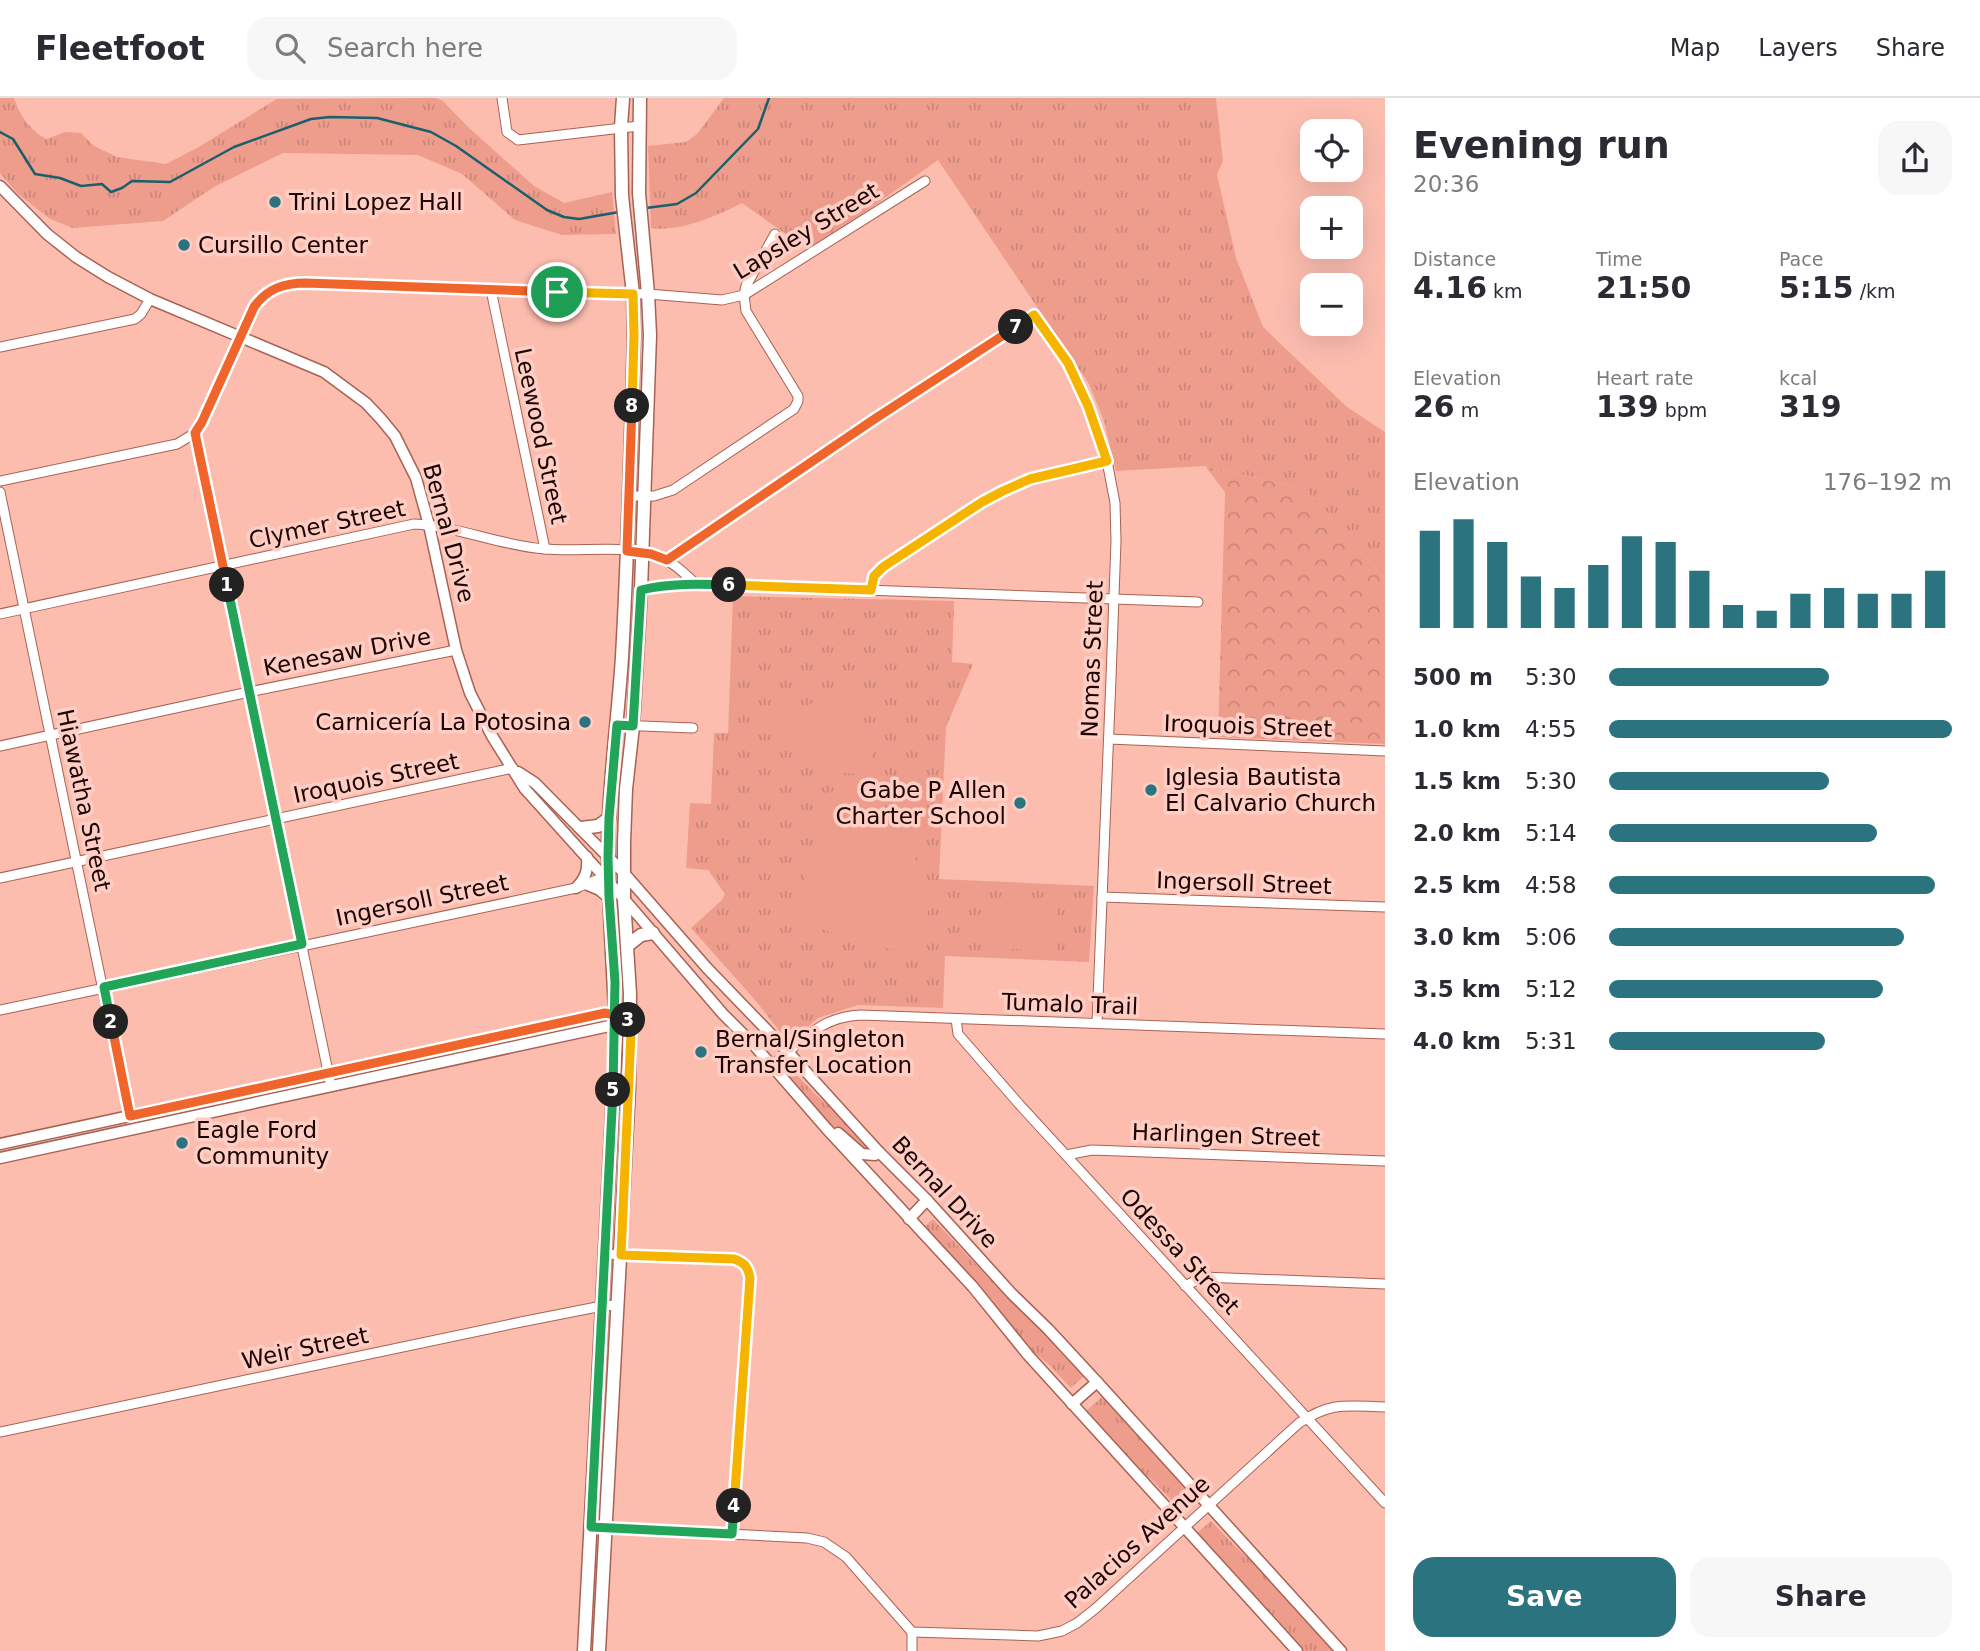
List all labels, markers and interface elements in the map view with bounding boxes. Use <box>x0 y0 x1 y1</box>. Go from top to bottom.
search box <box>247 17 737 80</box>
text: Fleetfoot <box>35 29 205 68</box>
icon: search <box>271 29 309 67</box>
text: Search here <box>327 33 483 63</box>
text: Map <box>1670 34 1720 62</box>
text: Layers <box>1758 34 1838 62</box>
text: Share <box>1876 34 1945 62</box>
map controls <box>1300 119 1363 336</box>
button: locate <box>1300 119 1363 182</box>
button: share <box>1878 121 1952 195</box>
text: Evening run <box>1413 123 1670 167</box>
text: 20:36 <box>1413 171 1479 197</box>
street label: Lapsley Street <box>729 177 883 285</box>
place label: Trini Lopez Hall <box>288 189 463 215</box>
marker: Trini Lopez Hall <box>267 194 283 210</box>
button: + <box>1300 196 1363 259</box>
place label: Cursillo Center <box>198 232 369 258</box>
marker: Cursillo Center <box>176 237 192 253</box>
text: Distance <box>1413 248 1496 270</box>
text: Time <box>1596 248 1643 270</box>
text: Pace <box>1779 248 1823 270</box>
pin <box>527 262 587 322</box>
text: 4.16 <box>1413 270 1487 305</box>
text: 21:50 <box>1596 270 1692 305</box>
text: 5:15 <box>1779 270 1854 305</box>
icon: arrive <box>538 273 576 311</box>
button: − <box>1300 273 1363 336</box>
text: km <box>1487 280 1523 302</box>
text: /km <box>1854 280 1896 302</box>
pin: 7 <box>998 310 1034 344</box>
text: 7 <box>1009 315 1022 337</box>
street label: Leewood Street <box>510 346 572 526</box>
text: Elevation <box>1413 367 1501 389</box>
text: Heart rate <box>1596 367 1694 389</box>
text: kcal <box>1779 367 1817 389</box>
pin: 8 <box>614 388 650 424</box>
text: 26 <box>1413 389 1455 424</box>
text: 139 <box>1596 389 1659 424</box>
text: 319 <box>1779 389 1842 424</box>
text: 8 <box>625 394 638 416</box>
text: m <box>1455 399 1479 421</box>
text: bpm <box>1659 399 1707 421</box>
street label: Bernal Drive <box>418 461 480 605</box>
text: Elevation <box>1413 469 1520 495</box>
text: 176–192 m <box>1823 469 1952 495</box>
street label: Clymer Street <box>246 495 408 553</box>
pin: 1 <box>210 568 244 602</box>
pin: 6 <box>712 568 746 602</box>
text: 1 <box>220 573 233 595</box>
text: 6 <box>722 573 735 595</box>
street label: Nomas Street <box>1076 580 1108 738</box>
street label: Kenesaw Drive <box>261 623 433 681</box>
text: 500 m <box>1413 664 1493 690</box>
text: 5:30 <box>1525 664 1577 690</box>
street label: Hiawatha Street <box>52 707 116 893</box>
place label: Carnicería La Potosina <box>315 709 571 735</box>
street label: Iroquois Street <box>1163 710 1333 742</box>
marker: Carnicería La Potosina <box>577 714 593 730</box>
text: 1.0 km <box>1413 716 1501 742</box>
text: 4:55 <box>1525 716 1577 742</box>
street label: Iroquois Street <box>291 748 461 808</box>
place label: Iglesia Bautista El Calvario Church <box>1165 764 1376 816</box>
text: 1.5 km <box>1413 768 1501 794</box>
text: 5:30 <box>1525 768 1577 794</box>
place label: Gabe P Allen Charter School <box>836 777 1006 829</box>
marker: Iglesia Bautista El Calvario Church <box>1143 782 1159 798</box>
marker: Gabe P Allen Charter School <box>1012 795 1028 811</box>
text: 2.0 km <box>1413 820 1501 846</box>
text: 5:14 <box>1525 820 1577 846</box>
street label: Ingersoll Street <box>1156 867 1332 899</box>
street label: Ingersoll Street <box>333 869 511 931</box>
text: 2.5 km <box>1413 872 1501 898</box>
text: 4:58 <box>1525 872 1577 898</box>
text: 3.0 km <box>1413 924 1501 950</box>
text: 5:06 <box>1525 924 1577 950</box>
text: 3.5 km <box>1413 976 1501 1002</box>
text: 5:12 <box>1525 976 1577 1002</box>
street label: Tumalo Trail <box>1000 989 1139 1019</box>
pin: 3 <box>610 1002 646 1038</box>
pin: 2 <box>94 1004 128 1040</box>
text: 3 <box>621 1008 634 1030</box>
text: 2 <box>104 1010 117 1032</box>
place label: Bernal/Singleton Transfer Location <box>714 1026 912 1078</box>
text: 4.0 km <box>1413 1028 1501 1054</box>
text: 5:31 <box>1525 1028 1577 1054</box>
marker: Bernal/Singleton Transfer Location <box>693 1044 709 1060</box>
pin: 5 <box>596 1072 630 1108</box>
text: 5 <box>606 1078 619 1100</box>
place label: Eagle Ford Community <box>196 1117 329 1169</box>
street label: Harlingen Street <box>1131 1119 1321 1151</box>
street label: Bernal Drive <box>887 1131 1003 1253</box>
marker: Eagle Ford Community <box>174 1135 190 1151</box>
street label: Odessa Street <box>1115 1183 1245 1319</box>
street label: Weir Street <box>239 1322 371 1374</box>
street label: Palacios Avenue <box>1059 1470 1215 1614</box>
pin: 4 <box>716 1488 752 1524</box>
text: 4 <box>727 1494 740 1516</box>
button: Save <box>1413 1557 1676 1637</box>
button: Share <box>1690 1557 1952 1637</box>

